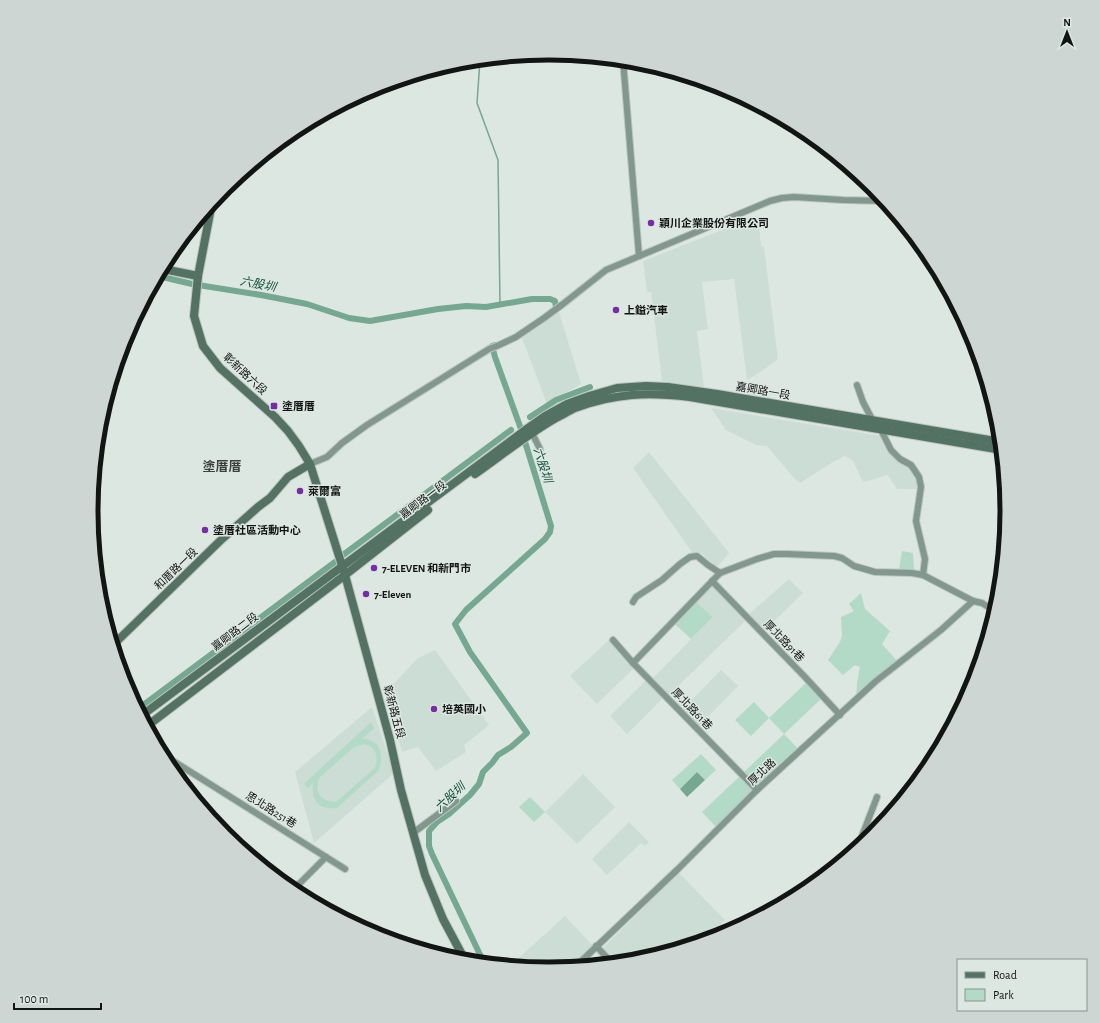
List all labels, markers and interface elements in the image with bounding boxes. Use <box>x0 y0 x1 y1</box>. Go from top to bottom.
north arrow <box>1047 12 1087 52</box>
text: N <box>1063 17 1071 28</box>
place label: 穎川企業股份有限公司 <box>659 217 769 229</box>
marker: 穎川企業股份有限公司 <box>646 218 656 228</box>
water label: 六股圳 <box>239 274 279 294</box>
place label: 上鎰汽車 <box>624 304 668 316</box>
marker: 上鎰汽車 <box>611 305 621 315</box>
street label: 彰新路六段 <box>221 350 270 397</box>
street label: 嘉卿路一段 <box>735 380 791 401</box>
place label: 塗厝厝 <box>282 400 315 412</box>
marker: 塗厝厝 <box>269 401 279 411</box>
water label: 六股圳 <box>532 446 556 486</box>
district label: 塗厝厝 <box>202 459 242 474</box>
street label: 嘉卿路一段 <box>397 478 448 521</box>
place label: 萊爾富 <box>308 485 341 497</box>
marker: 萊爾富 <box>295 486 305 496</box>
place label: 塗厝社區活動中心 <box>213 524 301 536</box>
marker: 塗厝社區活動中心 <box>200 525 210 535</box>
street label: 和厝路一段 <box>152 545 200 592</box>
place label: 7-ELEVEN 和新門市 <box>382 562 471 574</box>
marker: 7-ELEVEN 和新門市 <box>369 563 379 573</box>
marker: 7-Eleven <box>361 589 371 599</box>
place label: 7-Eleven <box>374 589 412 600</box>
street label: 嘉卿路二段 <box>209 610 260 653</box>
street label: 厚北路91巷 <box>762 617 807 664</box>
street label: 彰新路五段 <box>382 684 407 740</box>
street label: 厚北路61巷 <box>670 685 715 732</box>
place label: 培英國小 <box>442 703 486 715</box>
marker: 培英國小 <box>429 704 439 714</box>
street label: 厚北路 <box>745 756 778 787</box>
water label: 六股圳 <box>432 778 469 814</box>
street label: 思北路251巷 <box>244 789 299 830</box>
legend <box>957 959 1087 1011</box>
text: Road <box>993 969 1017 981</box>
scale bar <box>14 985 101 1011</box>
text: Park <box>993 989 1014 1001</box>
text: 100 m <box>20 993 48 1005</box>

